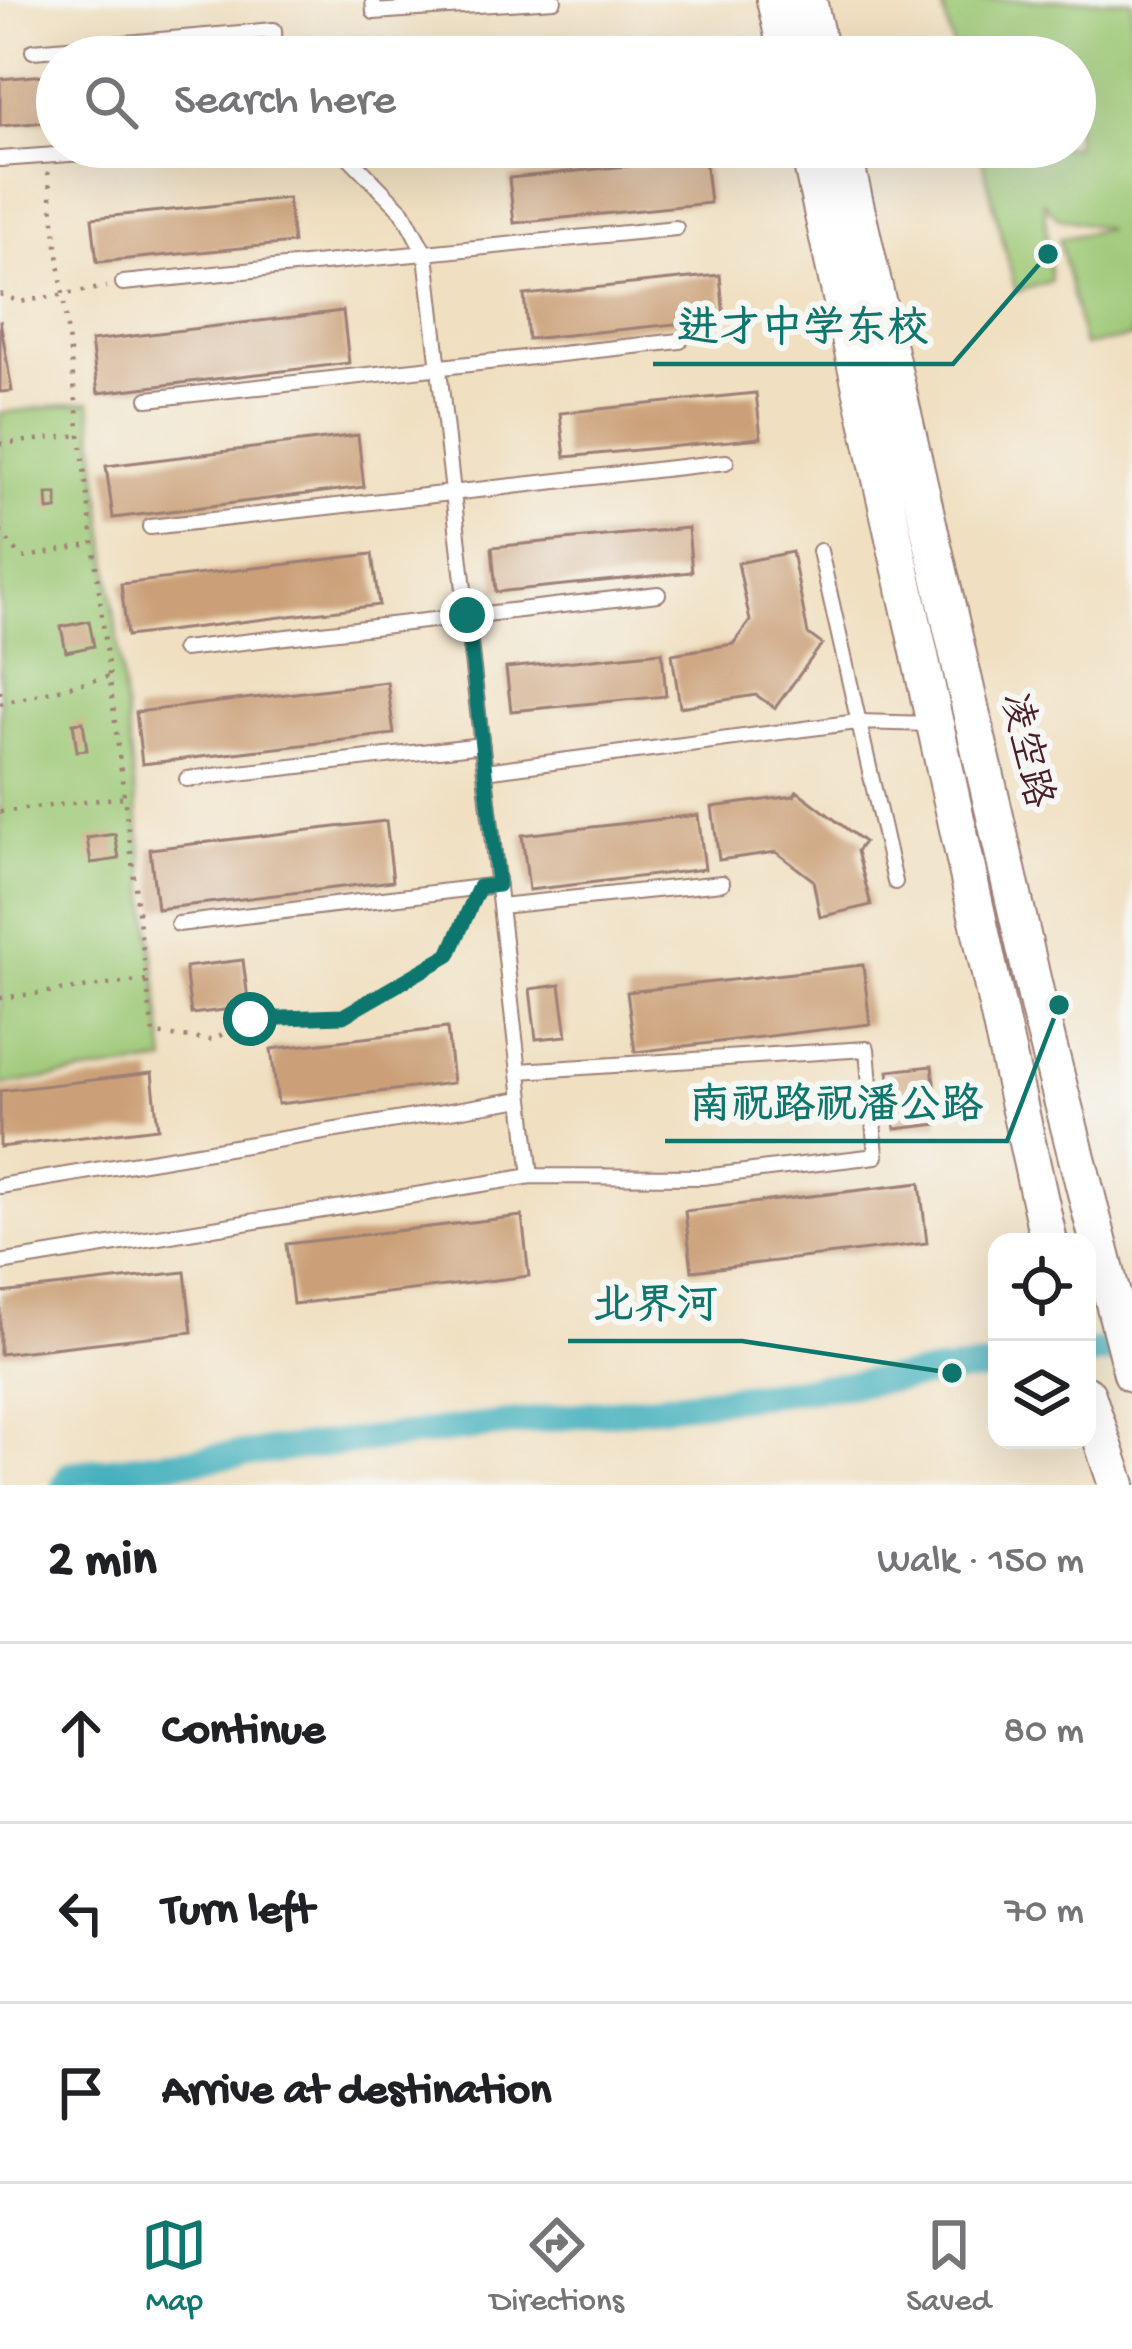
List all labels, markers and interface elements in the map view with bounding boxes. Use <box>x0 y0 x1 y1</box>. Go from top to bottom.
search box <box>36 36 1096 168</box>
icon: search <box>78 69 144 135</box>
text: Search here <box>174 76 396 129</box>
callout: 进才中学东校 <box>653 286 953 364</box>
text: 进才中学东校 <box>677 304 929 357</box>
route end <box>440 588 494 642</box>
street label: 凌空路 <box>987 688 1061 813</box>
route start <box>223 992 277 1046</box>
callout: 南祝路祝潘公路 <box>665 1063 1007 1141</box>
text: 南祝路祝潘公路 <box>689 1082 984 1134</box>
map controls <box>988 1233 1096 1449</box>
button: locate <box>988 1233 1096 1341</box>
callout: 北界河 <box>568 1263 742 1341</box>
text: 北界河 <box>592 1284 718 1334</box>
button: layers <box>988 1341 1096 1449</box>
text: 2 min <box>48 1533 157 1593</box>
text: Walk · 150 m <box>877 1540 1084 1586</box>
icon: ahead <box>48 1700 114 1766</box>
text: Continue <box>162 1706 325 1759</box>
text: 80 m <box>1004 1710 1084 1756</box>
icon: left <box>48 1880 114 1946</box>
text: Turn left <box>162 1886 314 1939</box>
text: 70 m <box>1005 1890 1084 1936</box>
icon: arrive <box>48 2060 114 2126</box>
text: Arrive at destination <box>162 2066 551 2119</box>
tab: Map <box>141 2212 207 2322</box>
tab: Directions <box>490 2212 624 2322</box>
tab: Saved <box>906 2212 991 2322</box>

